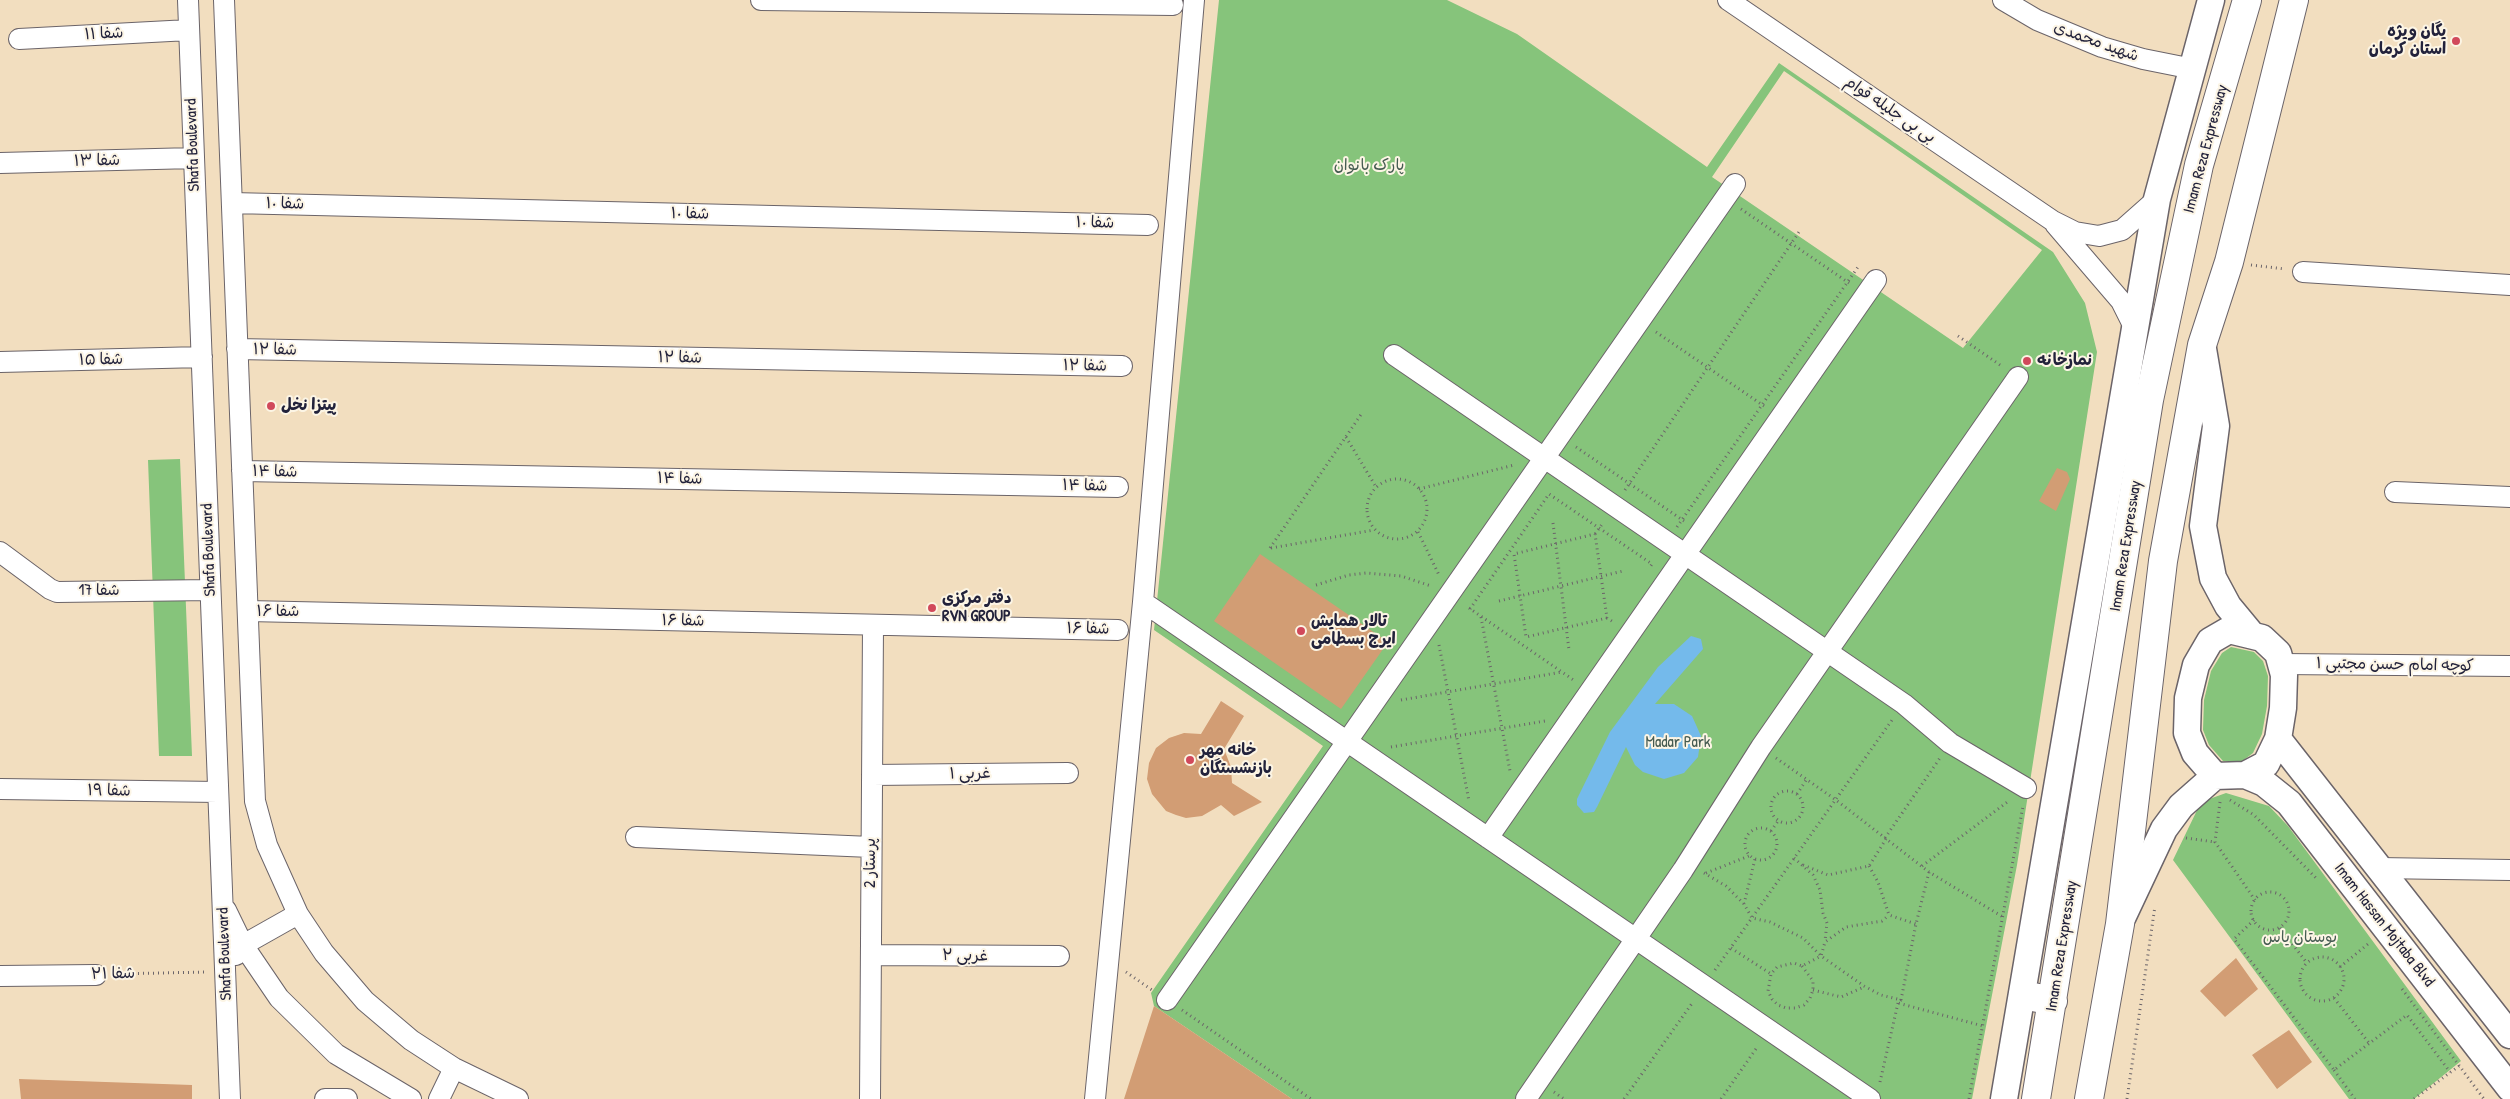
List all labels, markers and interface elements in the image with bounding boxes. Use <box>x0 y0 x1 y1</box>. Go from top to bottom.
street label: شهید محمدی <box>2051 18 2141 66</box>
place label: یگان ویژه استان کرمان <box>2369 22 2446 60</box>
street label: شفا ۱۱ <box>84 23 124 45</box>
marker: یگان ویژه استان کرمان <box>2450 35 2462 47</box>
street label: بی بی جلیله قوام <box>1841 72 1939 148</box>
street label: Imam Reza Expressway <box>2180 83 2232 215</box>
street label: Shafa Boulevard <box>182 98 204 192</box>
street label: شفا ۱۳ <box>74 151 120 171</box>
park label: پارک بانوان <box>1334 156 1404 176</box>
street label: شفا ۱۰ <box>266 194 304 214</box>
street label: شفا ۱۰ <box>671 204 709 224</box>
street label: شفا ۱۰ <box>1076 213 1114 233</box>
street label: شفا ۱۲ <box>253 340 297 360</box>
street label: شفا ۱۲ <box>658 348 702 368</box>
street label: شفا ۱۵ <box>79 350 123 370</box>
place label: نمازخانه <box>2037 351 2092 371</box>
marker: نمازخانه <box>2021 355 2033 367</box>
street label: شفا ۱۲ <box>1063 356 1107 376</box>
place label: پیتزا نخل <box>281 396 336 416</box>
marker: پیتزا نخل <box>265 400 277 412</box>
street label: شفا ۱۴ <box>252 462 298 482</box>
street label: شفا ۱۴ <box>657 469 703 489</box>
street label: شفا ۱۴ <box>1062 476 1108 496</box>
street label: Imam Reza Expressway <box>2106 479 2146 613</box>
street label: Shafa Boulevard <box>198 503 220 597</box>
street label: شفا 17 <box>78 581 120 601</box>
place label: دفتر مرکزی RVN GROUP <box>942 589 1011 627</box>
street label: شفا ۱۶ <box>257 602 299 622</box>
marker: دفتر مرکزی RVN GROUP <box>926 602 938 614</box>
street label: شفا ۱۶ <box>661 611 705 631</box>
place label: تالار همایش ایرج بسطامی <box>1311 612 1396 650</box>
street label: شفا ۱۶ <box>1066 619 1110 639</box>
marker: تالار همایش ایرج بسطامی <box>1295 625 1307 637</box>
street label: کوچه امام حسن مجتبی ۱ <box>2316 654 2474 676</box>
park label: Madar Park <box>1646 733 1710 753</box>
place label: خانه مهر بازنشستگان <box>1200 741 1272 779</box>
marker: خانه مهر بازنشستگان <box>1184 754 1196 766</box>
street label: ۱ غربی <box>949 764 991 784</box>
street label: شفا ۱۹ <box>87 781 131 801</box>
street label: پرستار 2 <box>861 838 881 888</box>
street label: Imam Hassan Mojtaba Blvd <box>2330 859 2438 991</box>
street label: Imam Reza Expressway <box>2042 879 2082 1013</box>
street label: Shafa Boulevard <box>214 907 236 1001</box>
park label: بوستان یاس <box>2263 928 2337 948</box>
street label: ۲ غربی <box>942 946 988 966</box>
street label: شفا ۲۱ <box>91 964 135 984</box>

